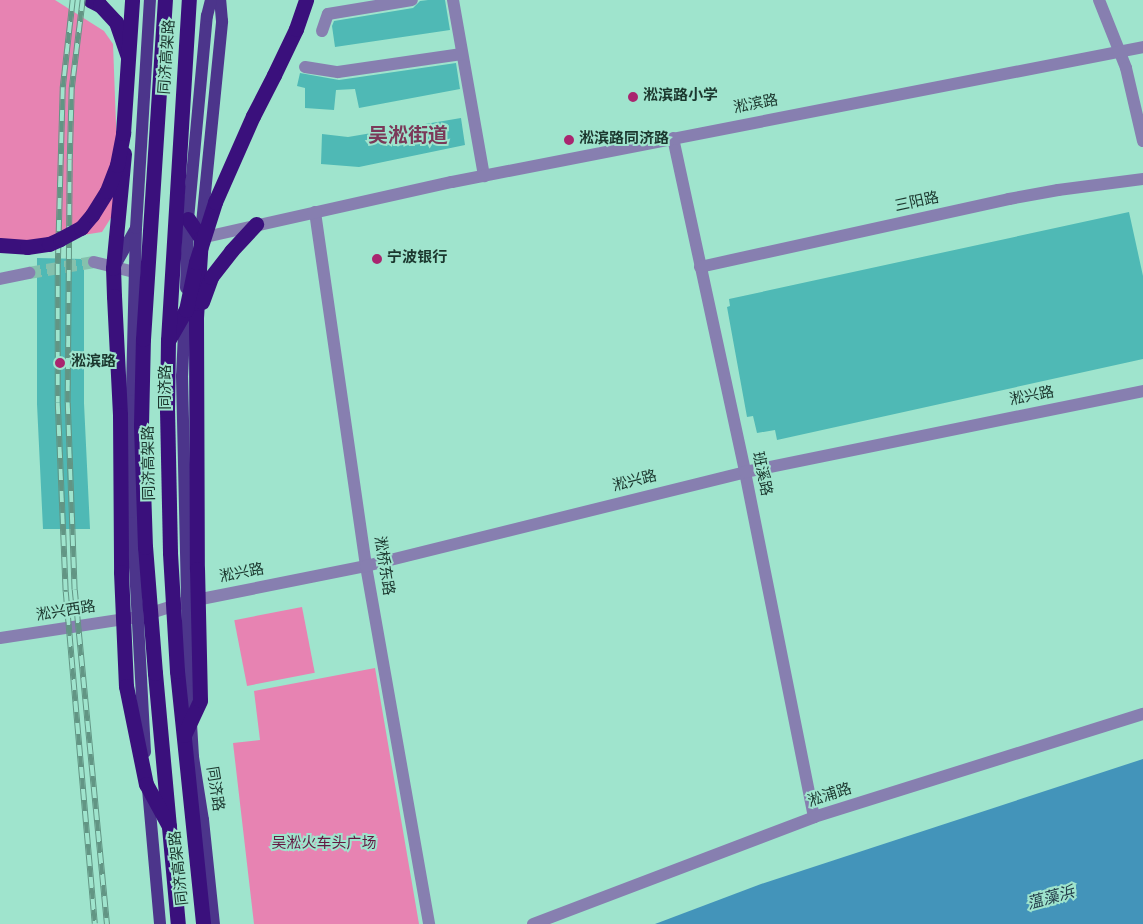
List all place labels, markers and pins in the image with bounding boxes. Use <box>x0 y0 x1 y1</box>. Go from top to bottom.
place label: 淞滨路小学 <box>643 88 718 106</box>
marker: 淞滨路小学 <box>627 91 639 103</box>
place label: 淞滨路同济路 <box>579 131 669 149</box>
marker: 淞滨路同济路 <box>563 134 575 146</box>
place label: 宁波银行 <box>387 250 447 268</box>
marker: 宁波银行 <box>371 253 383 265</box>
place label: 淞滨路 <box>71 354 116 372</box>
marker: 淞滨路 <box>53 356 67 370</box>

